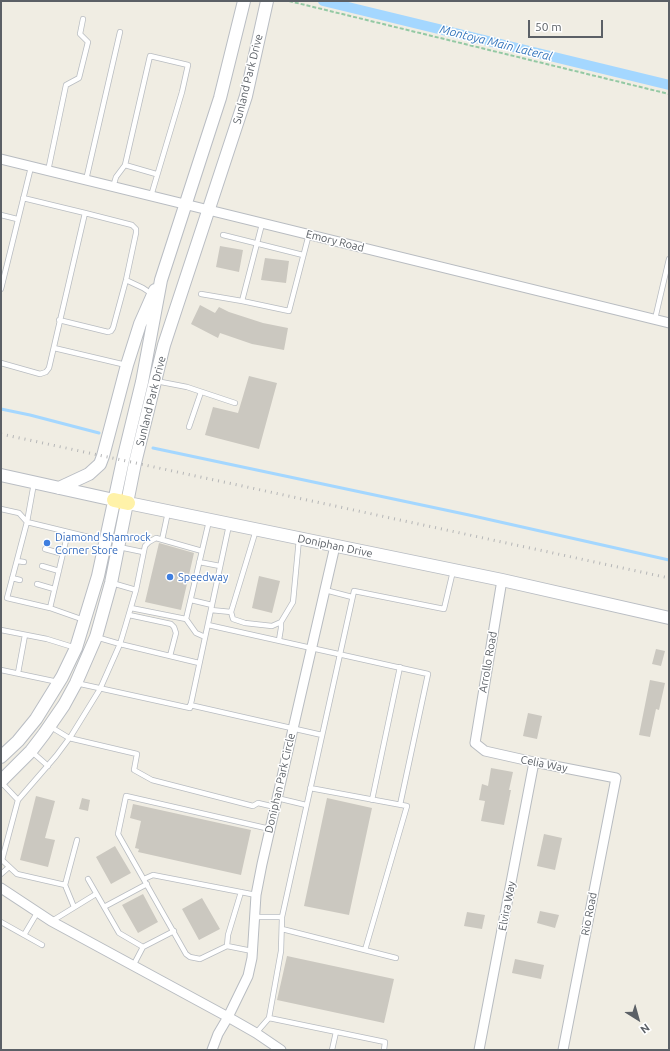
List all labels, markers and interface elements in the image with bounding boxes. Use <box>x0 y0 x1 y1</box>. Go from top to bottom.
scale bar <box>530 12 605 38</box>
text: 50 m <box>535 20 562 33</box>
water label: Montoya Main Lateral <box>438 22 554 64</box>
street label: Sunland Park Drive <box>230 33 266 125</box>
street label: Emory Road <box>304 227 366 255</box>
street label: Sunland Park Drive <box>133 355 169 447</box>
place label: Diamond Shamrock Corner Store <box>55 530 151 556</box>
street label: Doniphan Drive <box>296 532 374 560</box>
marker: Diamond Shamrock Corner Store <box>42 538 52 548</box>
place label: Speedway <box>178 570 228 584</box>
marker: Speedway <box>165 572 175 582</box>
street label: Arrollo Road <box>476 630 500 694</box>
street label: Doniphan Park Circle <box>262 732 298 834</box>
street label: Celia Way <box>519 753 569 775</box>
street label: Elvira Way <box>496 880 518 932</box>
street label: Rio Road <box>578 891 600 937</box>
north arrow <box>618 999 658 1039</box>
text: N <box>638 1021 652 1036</box>

